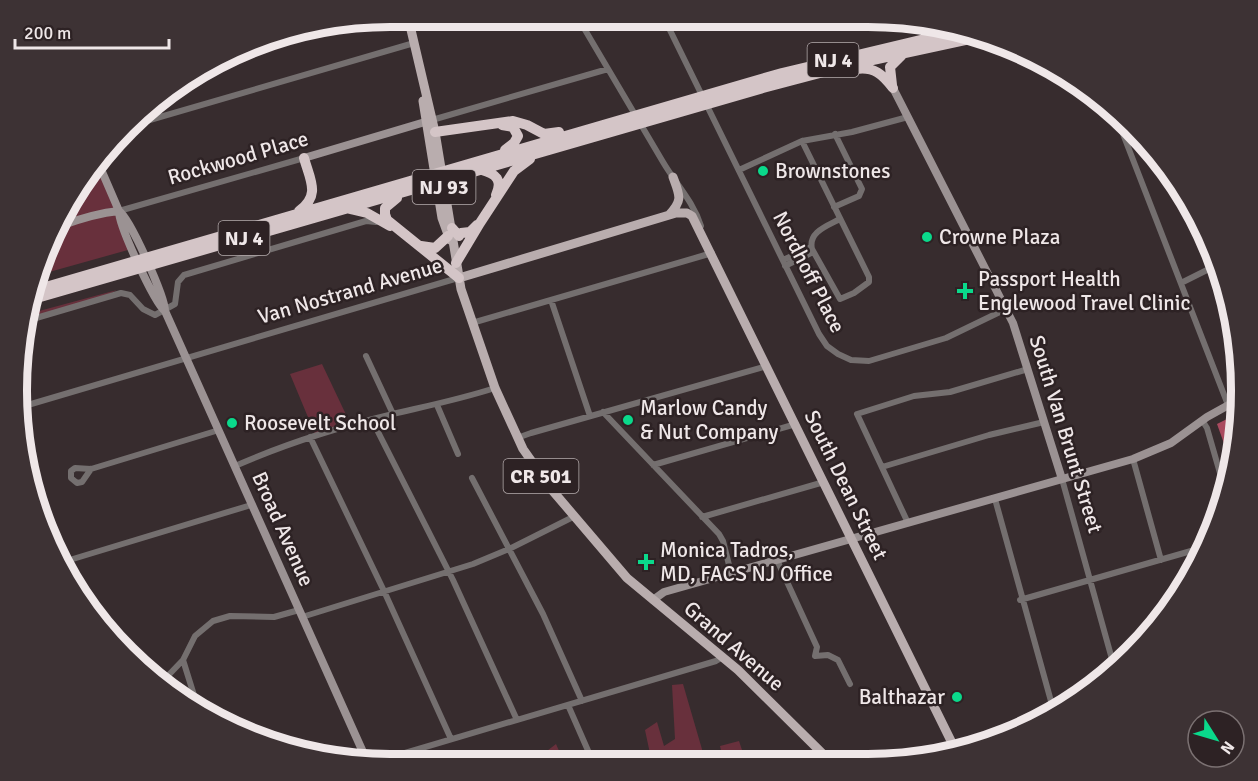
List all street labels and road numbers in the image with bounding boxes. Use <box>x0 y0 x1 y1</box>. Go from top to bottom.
road number: NJ 4 <box>808 43 858 77</box>
street label: Rockwood Place <box>165 126 311 190</box>
road number: NJ 93 <box>412 170 476 204</box>
street label: Nordhoff Place <box>767 207 851 337</box>
road number: NJ 4 <box>218 221 270 255</box>
street label: Van Nostrand Avenue <box>255 252 445 330</box>
street label: South Van Brunt Street <box>1024 332 1108 536</box>
street label: South Dean Street <box>799 406 893 564</box>
road number: CR 501 <box>504 459 578 493</box>
street label: Broad Avenue <box>246 468 320 590</box>
street label: Grand Avenue <box>678 595 790 697</box>

